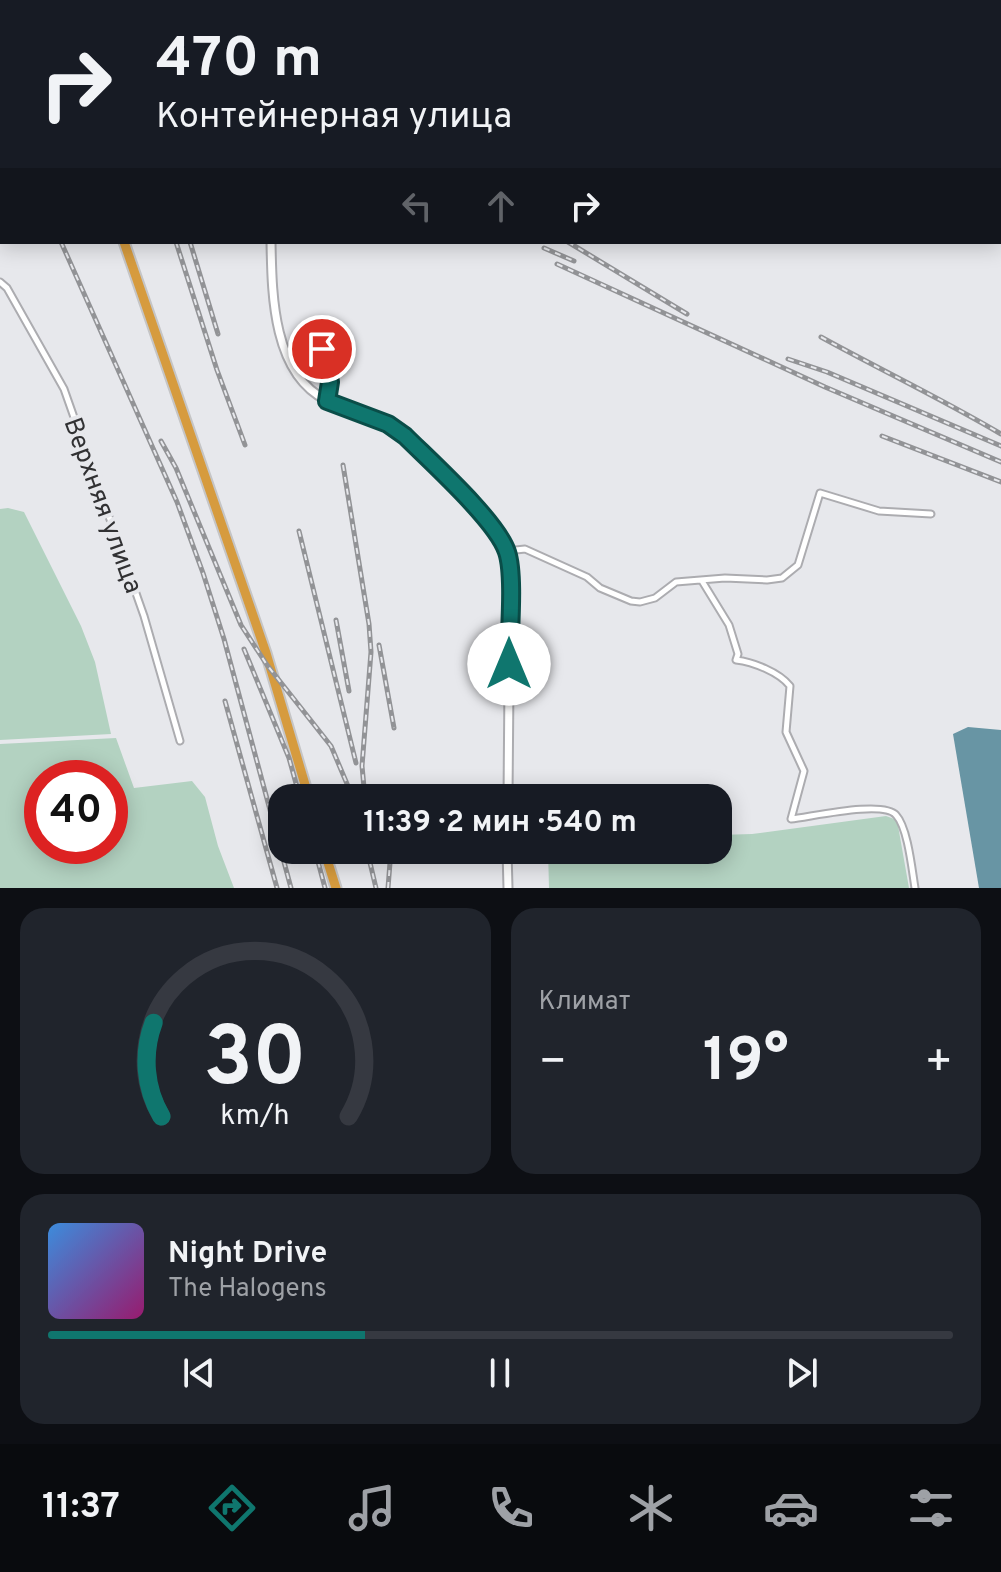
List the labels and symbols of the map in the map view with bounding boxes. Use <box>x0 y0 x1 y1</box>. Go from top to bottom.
pin <box>288 315 356 383</box>
street label: Верхняя улица <box>55 413 149 598</box>
position arrow <box>467 622 551 706</box>
speed limit sign: 40 <box>24 760 128 864</box>

